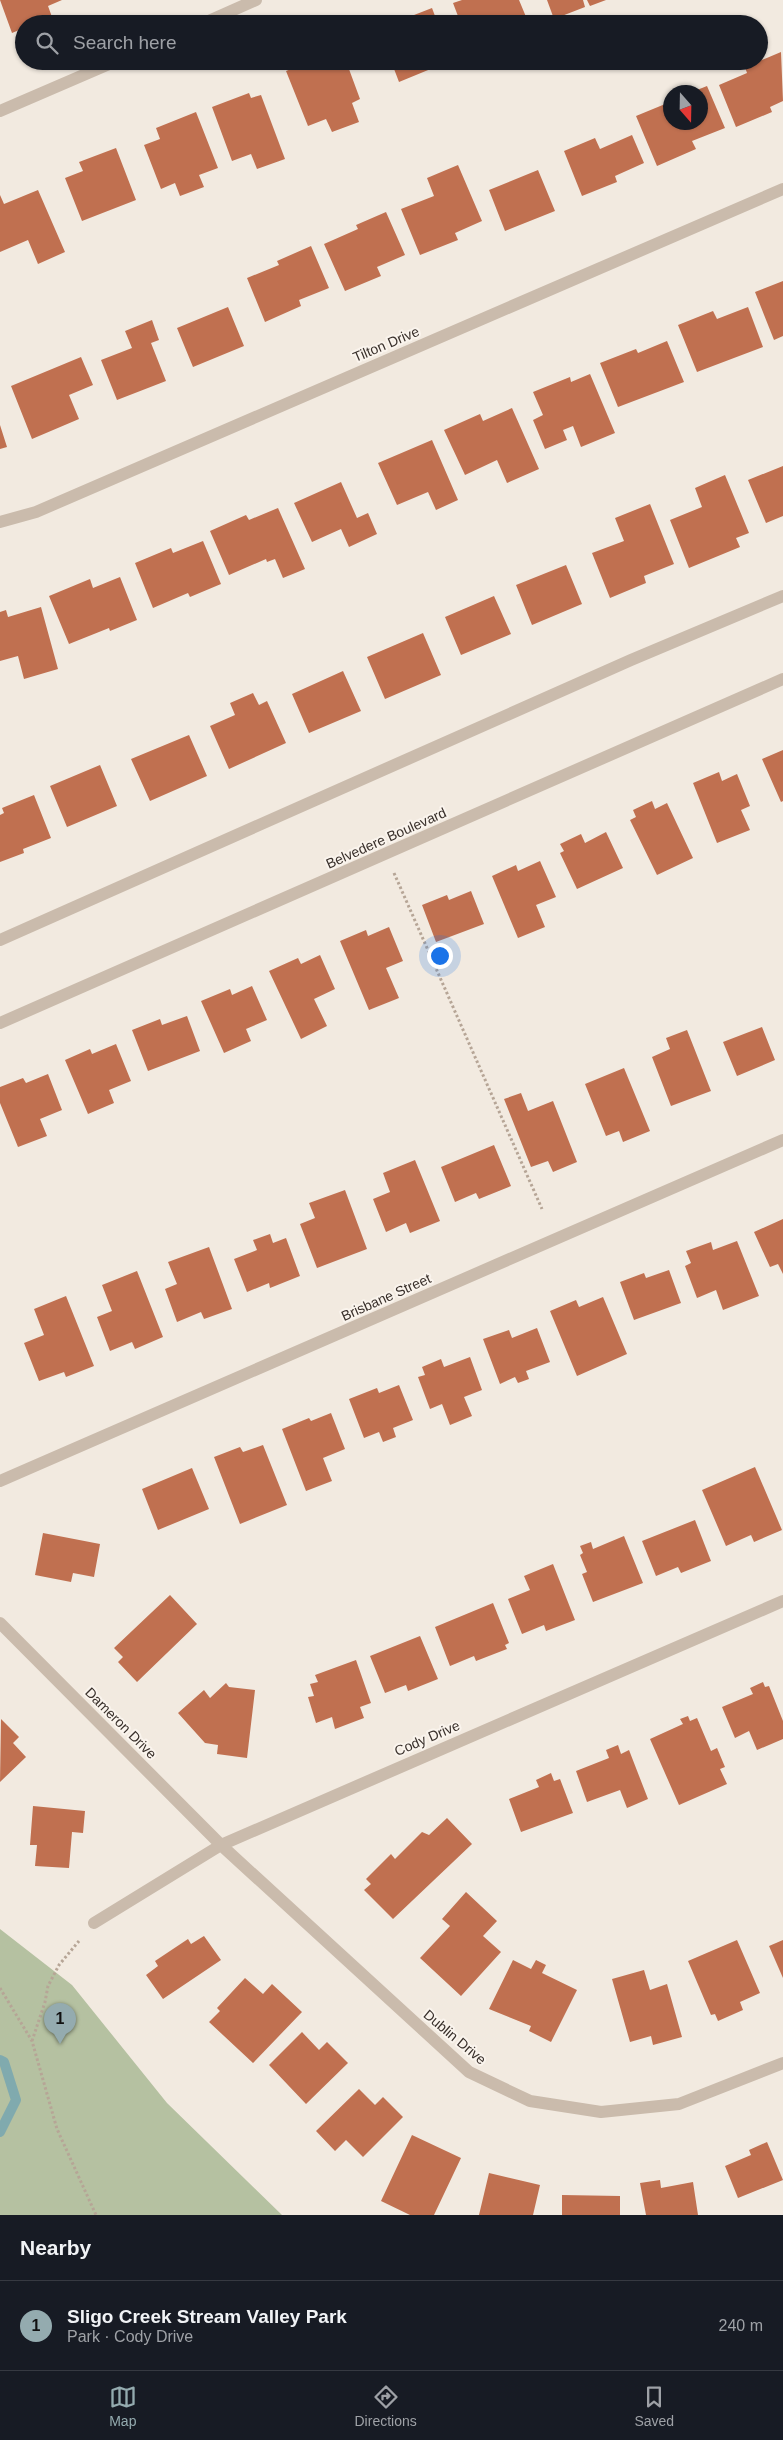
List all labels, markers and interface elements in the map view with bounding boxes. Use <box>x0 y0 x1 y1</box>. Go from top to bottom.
search box <box>15 15 768 70</box>
icon: search <box>33 29 61 57</box>
text: Search here <box>73 32 177 53</box>
north arrow <box>663 85 708 130</box>
street label: Tilton Drive <box>351 323 422 365</box>
street label: Belvedere Boulevard <box>323 804 449 872</box>
your location <box>427 943 453 969</box>
street label: Brisbane Street <box>339 1270 433 1324</box>
street label: Dameron Drive <box>82 1684 160 1762</box>
street label: Cody Drive <box>392 1717 462 1759</box>
pin: 1 <box>44 2003 76 2044</box>
street label: Dublin Drive <box>421 2006 490 2068</box>
text: Nearby <box>20 2236 91 2259</box>
text: Sligo Creek Stream Valley Park <box>67 2306 347 2327</box>
text: 1 <box>32 2317 40 2334</box>
text: 240 m <box>719 2317 763 2334</box>
text: Park · Cody Drive <box>67 2328 193 2345</box>
tab: Map <box>109 2383 137 2429</box>
tab: Directions <box>355 2383 417 2429</box>
tab: Saved <box>634 2383 674 2429</box>

